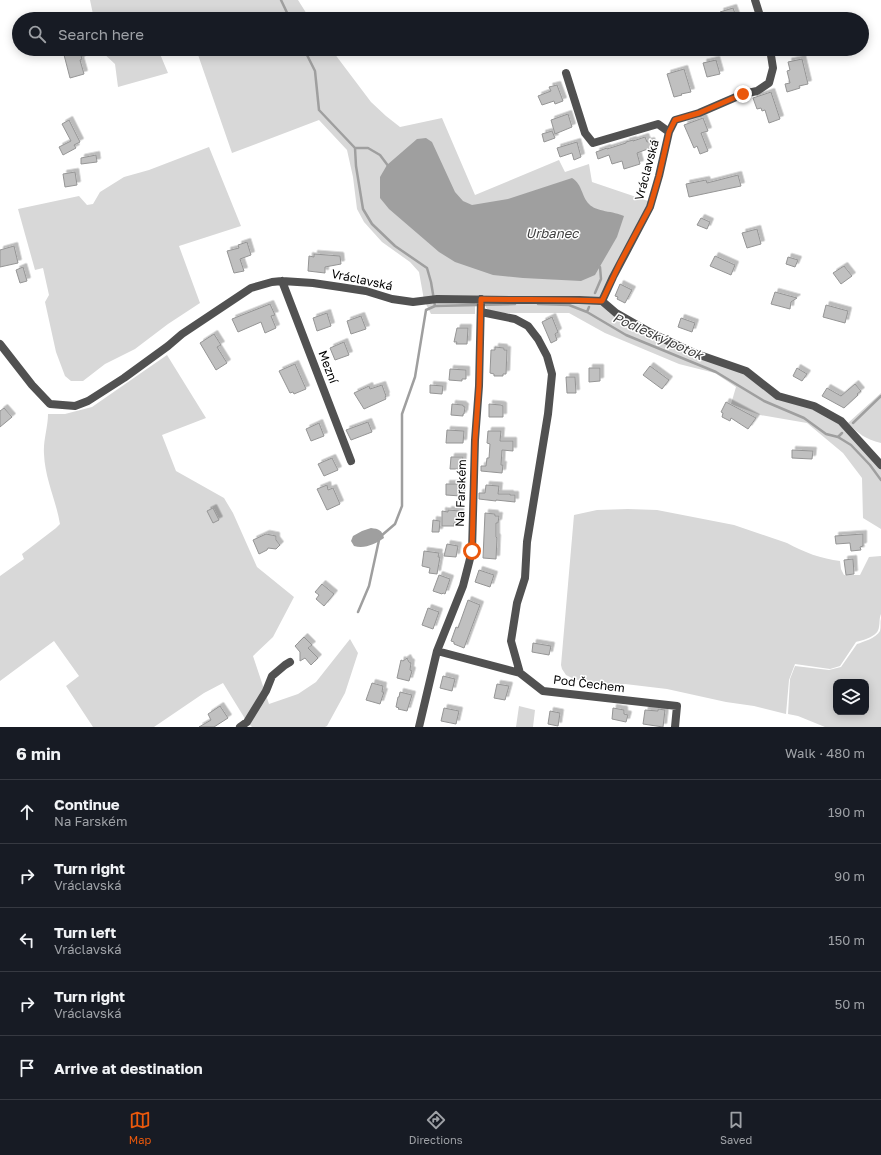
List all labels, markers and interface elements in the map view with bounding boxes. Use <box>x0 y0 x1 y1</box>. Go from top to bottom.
search box <box>12 12 869 56</box>
icon: search <box>26 23 48 45</box>
text: Search here <box>58 25 144 43</box>
route end <box>734 85 752 103</box>
street label: Vráclavská <box>631 138 662 202</box>
water label: Urbanec <box>526 225 579 241</box>
street label: Vráclavská <box>330 266 394 293</box>
water label: Podleský potok <box>611 309 707 364</box>
street label: Mezní <box>315 348 342 386</box>
street label: Na Farském <box>452 459 469 527</box>
route start <box>463 542 481 560</box>
street label: Pod Čechem <box>552 672 626 695</box>
map controls <box>833 679 869 715</box>
button: layers <box>833 679 869 715</box>
text: 6 min <box>16 743 61 764</box>
text: Walk · 480 m <box>785 745 865 761</box>
text: Continue <box>54 795 120 813</box>
icon: ahead <box>16 801 38 823</box>
text: 190 m <box>828 804 865 820</box>
text: Na Farském <box>54 813 127 829</box>
text: Turn right <box>54 859 125 877</box>
icon: right <box>16 865 38 887</box>
text: 90 m <box>834 868 865 884</box>
text: Vráclavská <box>54 877 122 893</box>
text: Turn left <box>54 923 116 941</box>
icon: left <box>16 929 38 951</box>
text: 150 m <box>828 932 865 948</box>
text: Vráclavská <box>54 941 122 957</box>
text: Turn right <box>54 987 125 1005</box>
icon: right <box>16 993 38 1015</box>
text: 50 m <box>835 996 865 1012</box>
text: Vráclavská <box>54 1005 122 1021</box>
icon: arrive <box>16 1057 38 1079</box>
text: Arrive at destination <box>54 1059 203 1077</box>
tab: Map <box>129 1109 151 1146</box>
tab: Directions <box>409 1109 463 1146</box>
tab: Saved <box>720 1109 752 1146</box>

